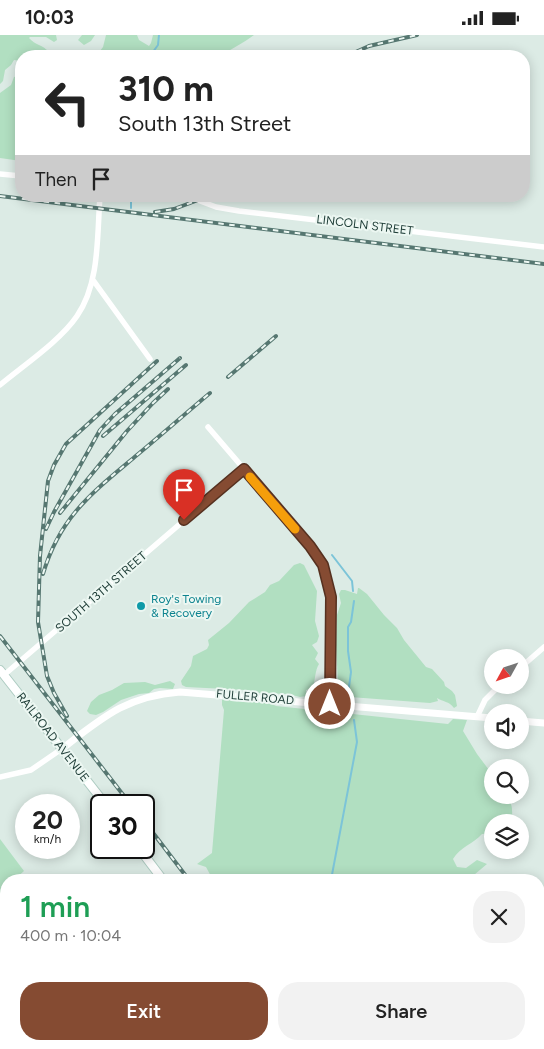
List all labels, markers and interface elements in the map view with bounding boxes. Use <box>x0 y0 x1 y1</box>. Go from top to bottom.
text: 10:03 <box>25 6 74 29</box>
text: 310 m <box>118 68 214 110</box>
icon: left <box>35 70 100 135</box>
text: South 13th Street <box>118 110 291 137</box>
icon: arrive <box>87 165 115 193</box>
text: Then <box>35 168 77 191</box>
street label: LINCOLN STREET <box>316 212 415 238</box>
pin <box>163 469 205 520</box>
icon: arrive <box>170 476 198 504</box>
street label: SOUTH 13TH STREET <box>53 548 150 635</box>
place label: Roy's Towing & Recovery <box>151 592 221 620</box>
marker: Roy's Towing & Recovery <box>135 600 147 612</box>
north arrow <box>484 649 529 694</box>
map controls <box>484 649 529 859</box>
position arrow <box>303 677 355 729</box>
street label: FULLER ROAD <box>215 687 295 707</box>
street label: RAILROAD AVENUE <box>14 690 92 784</box>
button: sound <box>484 704 529 749</box>
button: search <box>484 759 529 804</box>
speed limit sign: 30 <box>90 794 155 859</box>
text: 20 <box>32 805 63 835</box>
button: layers <box>484 814 529 859</box>
text: km/h <box>34 832 61 846</box>
text: 1 min <box>20 888 90 925</box>
button: close <box>473 891 525 943</box>
text: 400 m · 10:04 <box>20 926 121 945</box>
button: Exit <box>20 982 268 1040</box>
button: Share <box>278 982 525 1040</box>

